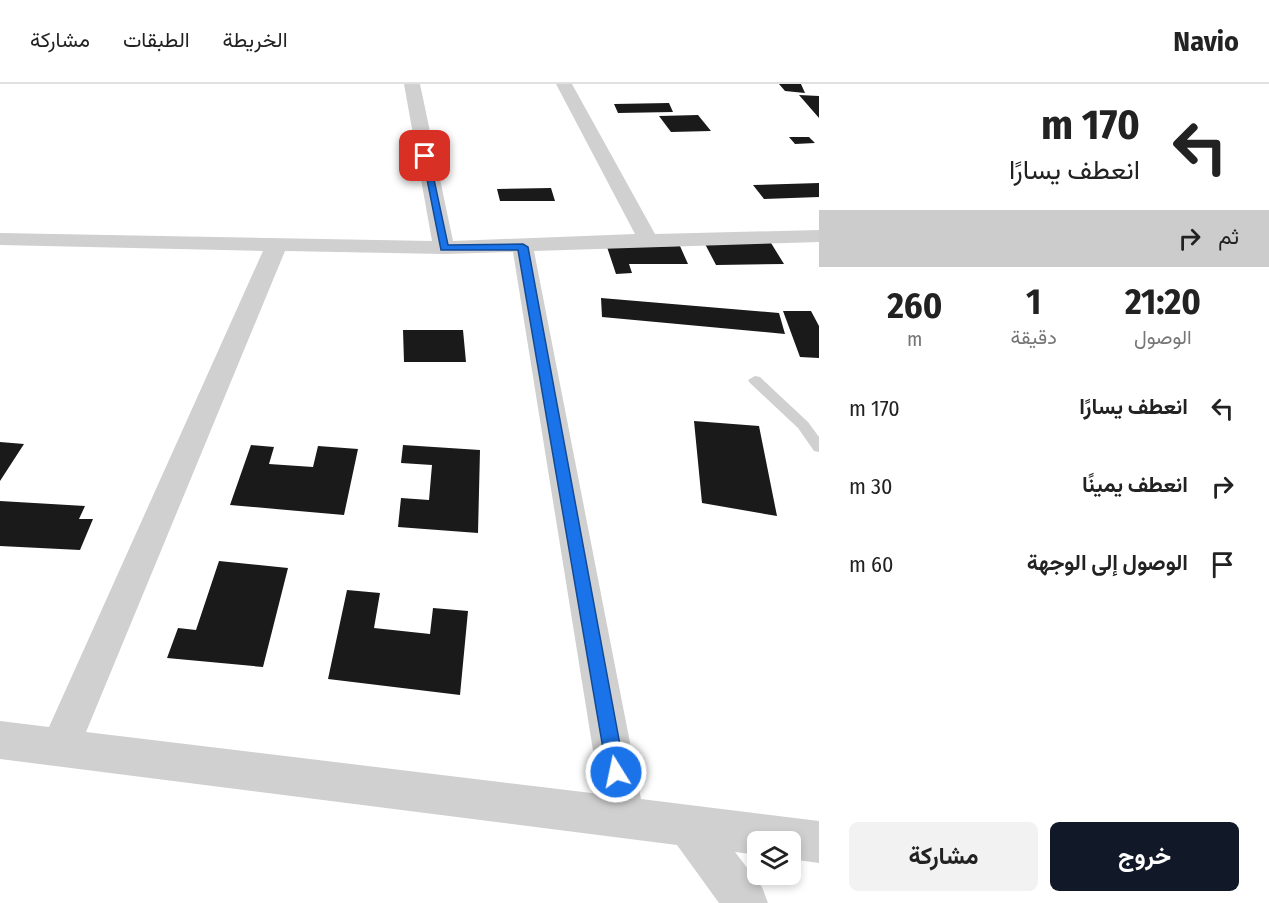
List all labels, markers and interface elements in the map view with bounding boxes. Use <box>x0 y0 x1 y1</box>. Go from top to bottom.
text: Navio <box>1173 25 1239 58</box>
text: مشاركة <box>30 27 90 53</box>
text: الطبقات <box>123 27 190 53</box>
text: الخريطة <box>223 27 288 53</box>
text: 170 m <box>1041 100 1140 150</box>
icon: left <box>1161 108 1239 186</box>
pin <box>399 130 450 181</box>
icon: arrive <box>408 139 441 172</box>
text: انعطف يسارًا <box>1009 154 1140 186</box>
icon: right <box>1173 222 1206 255</box>
text: ثم <box>1218 223 1239 250</box>
text: 1 <box>1026 280 1041 324</box>
text: 21:20 <box>1125 280 1201 324</box>
text: 260 <box>887 284 942 328</box>
text: دقيقة <box>1011 325 1057 349</box>
text: الوصول <box>1134 325 1192 349</box>
text: m <box>907 327 922 351</box>
icon: left <box>1206 392 1239 425</box>
text: انعطف يسارًا <box>1079 393 1188 420</box>
text: 170 m <box>849 395 900 422</box>
icon: right <box>1206 470 1239 503</box>
text: انعطف يمينًا <box>1082 471 1188 498</box>
text: 30 m <box>849 473 892 500</box>
icon: arrive <box>1206 548 1239 581</box>
text: الوصول إلى الوجهة <box>1027 549 1188 576</box>
text: 60 m <box>849 551 893 578</box>
position arrow <box>584 740 648 804</box>
button: مشاركة <box>849 822 1038 891</box>
button: خروج <box>1050 822 1239 891</box>
map controls <box>747 831 801 885</box>
button: layers <box>747 831 801 885</box>

